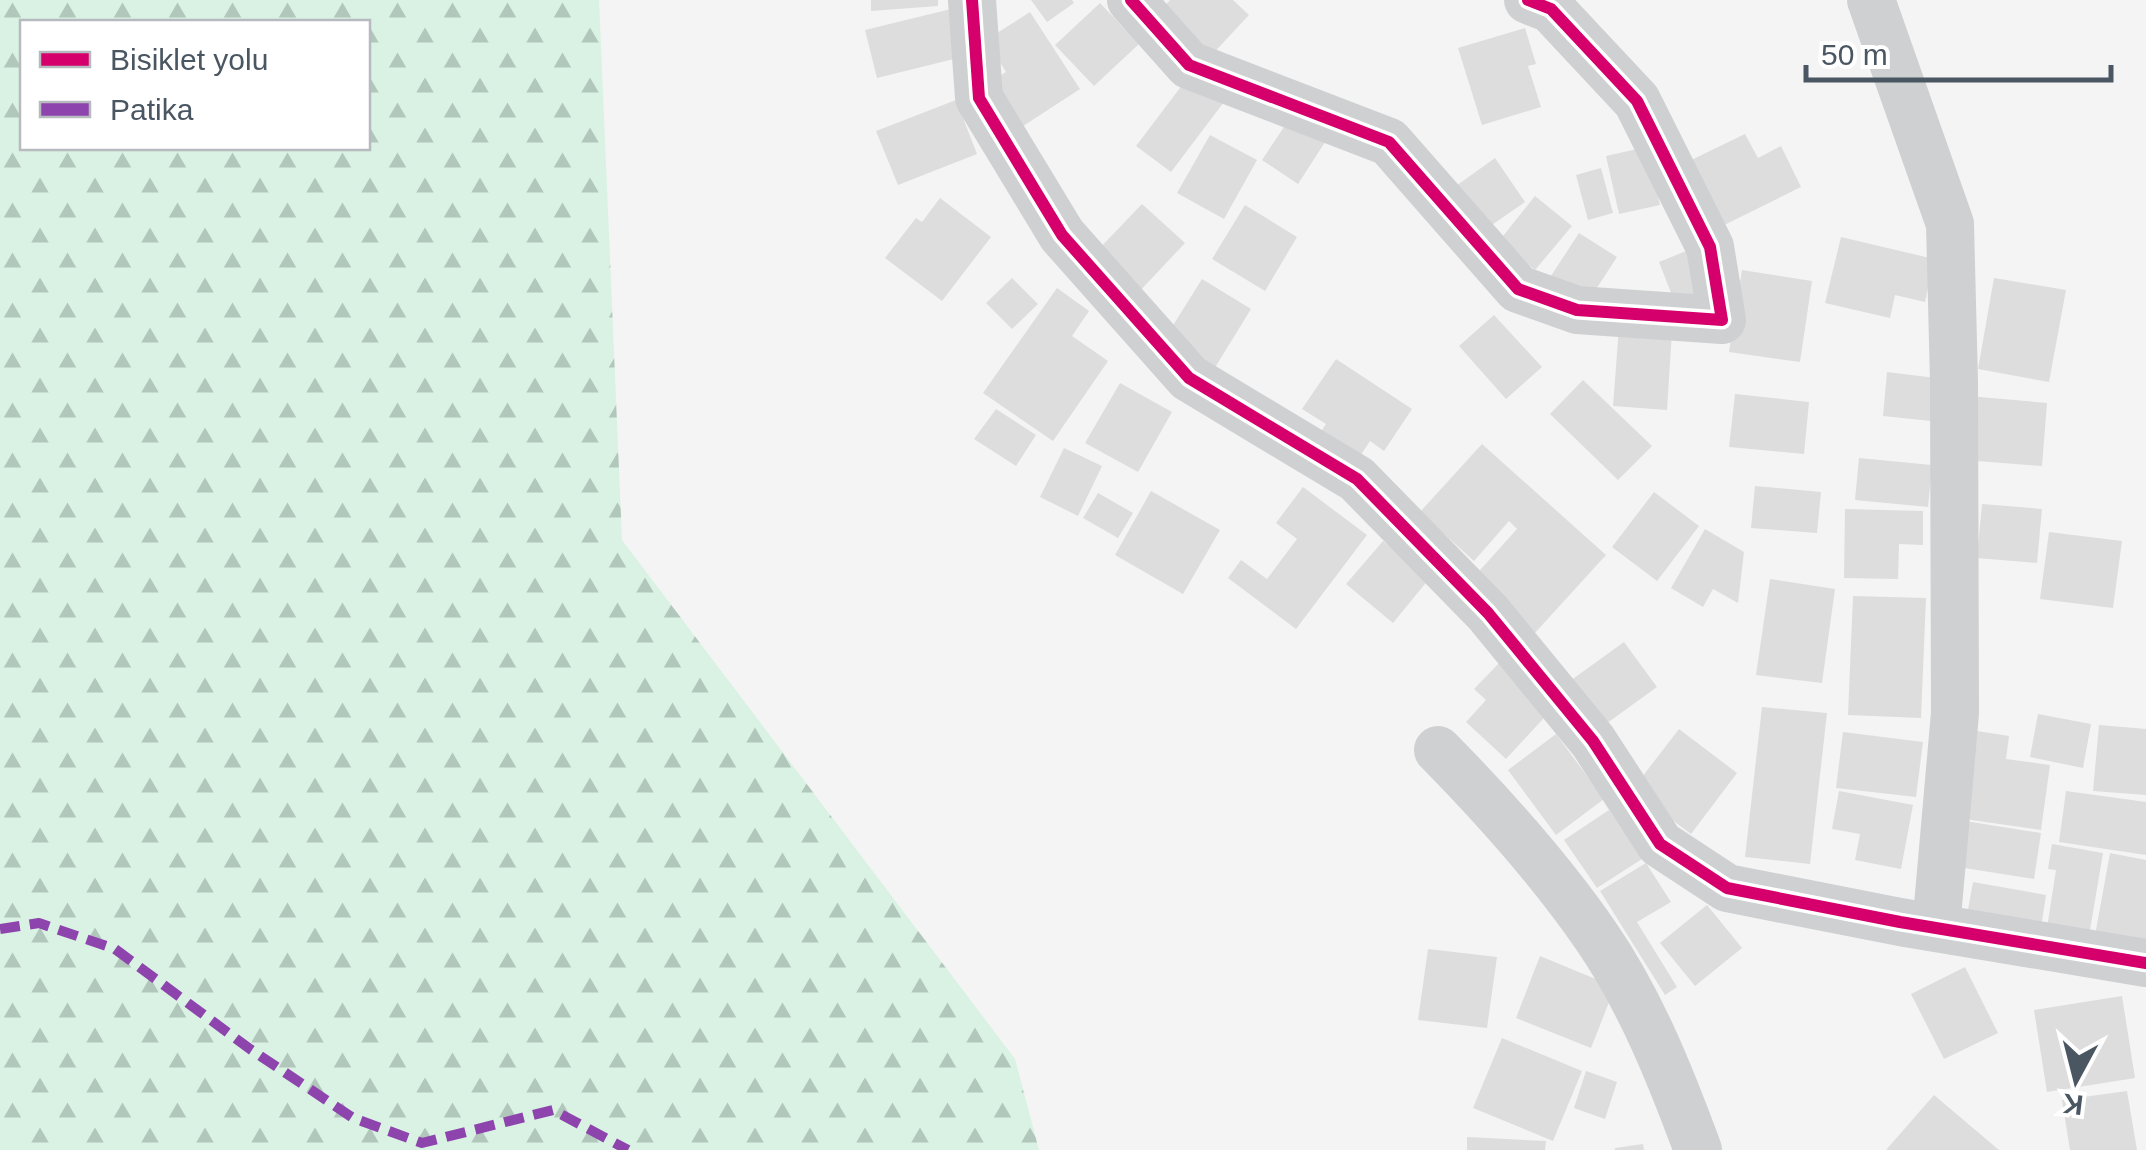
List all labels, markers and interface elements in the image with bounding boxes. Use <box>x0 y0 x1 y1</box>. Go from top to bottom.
legend <box>20 20 370 150</box>
scale bar <box>1806 20 2111 82</box>
text: 50 m <box>1821 38 1888 71</box>
text: Bisiklet yolu <box>110 43 268 76</box>
text: Patika <box>110 93 194 126</box>
north arrow <box>2026 1030 2126 1130</box>
text: K <box>2061 1088 2085 1121</box>

